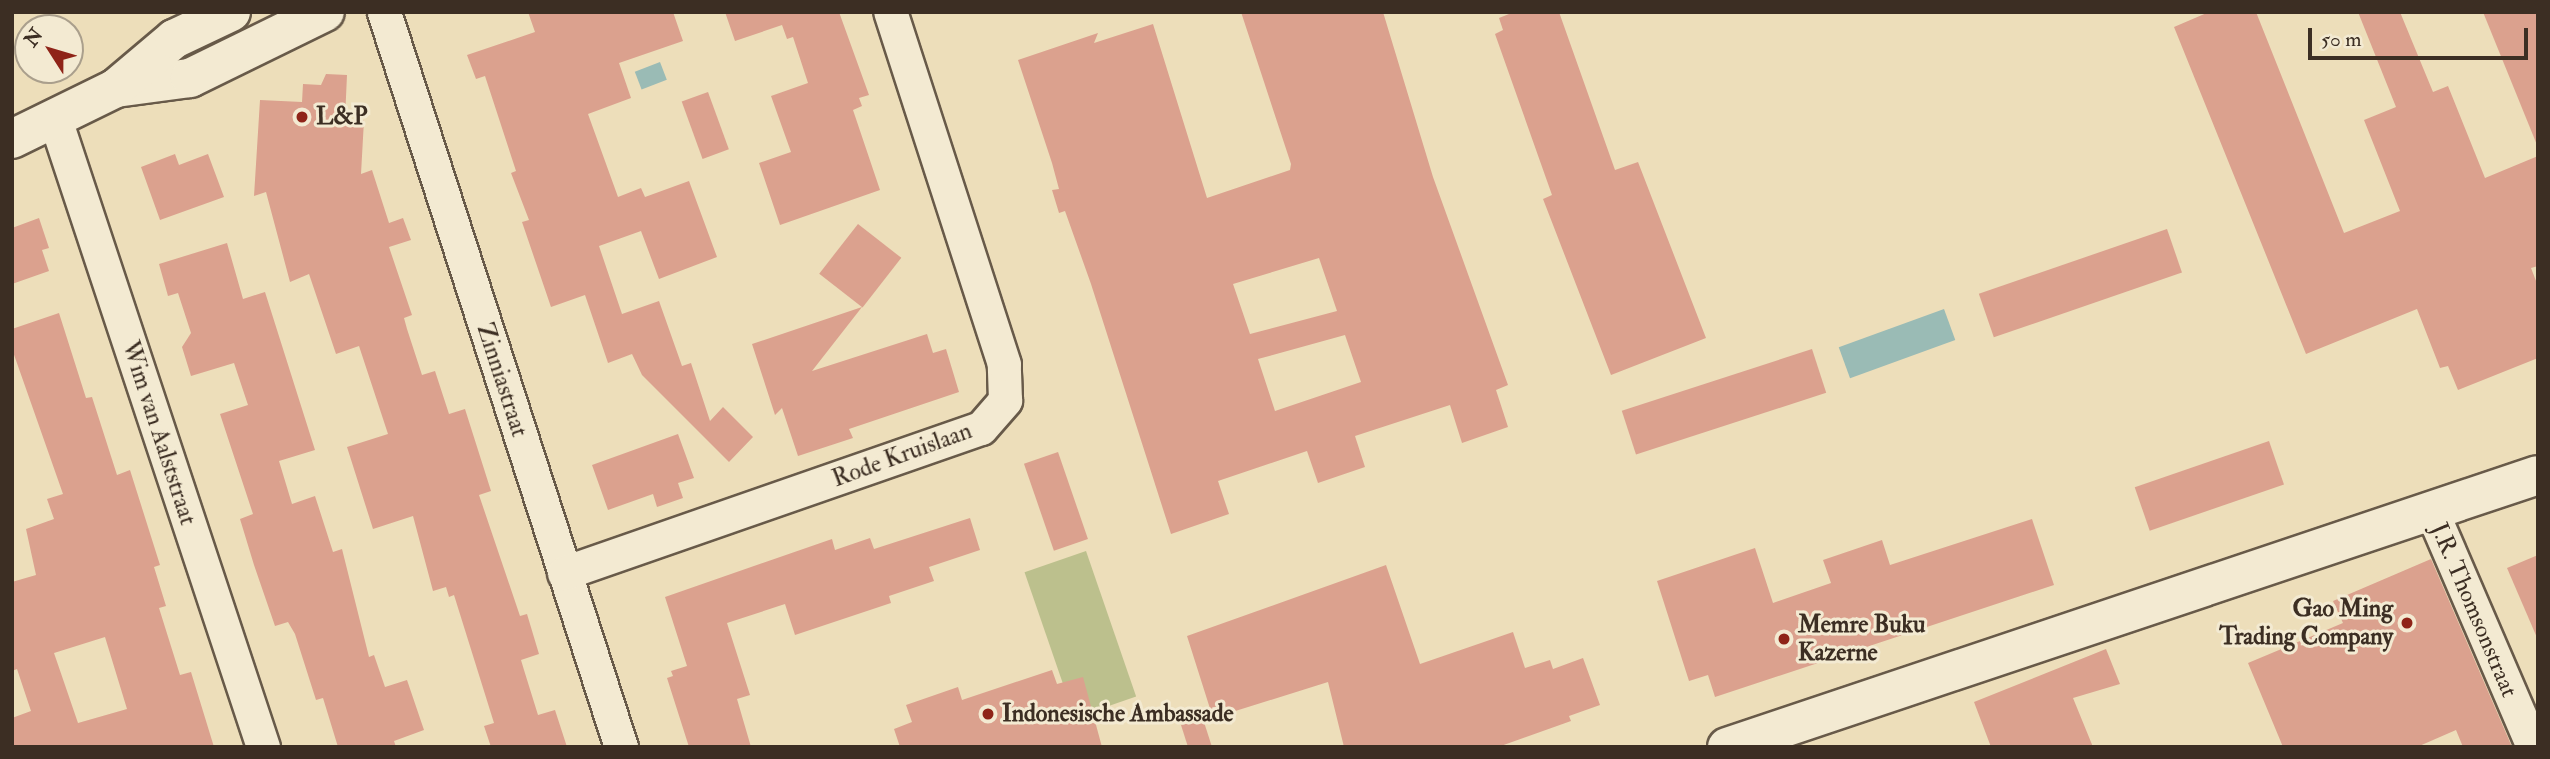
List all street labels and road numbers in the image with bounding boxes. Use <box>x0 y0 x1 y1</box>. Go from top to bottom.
street label: Zinniastraat <box>470 320 534 440</box>
street label: Wim van Aalststraat <box>116 337 202 529</box>
street label: Rode Kruislaan <box>828 416 976 494</box>
street label: J.R. Thomsonstraat <box>2424 519 2524 701</box>

